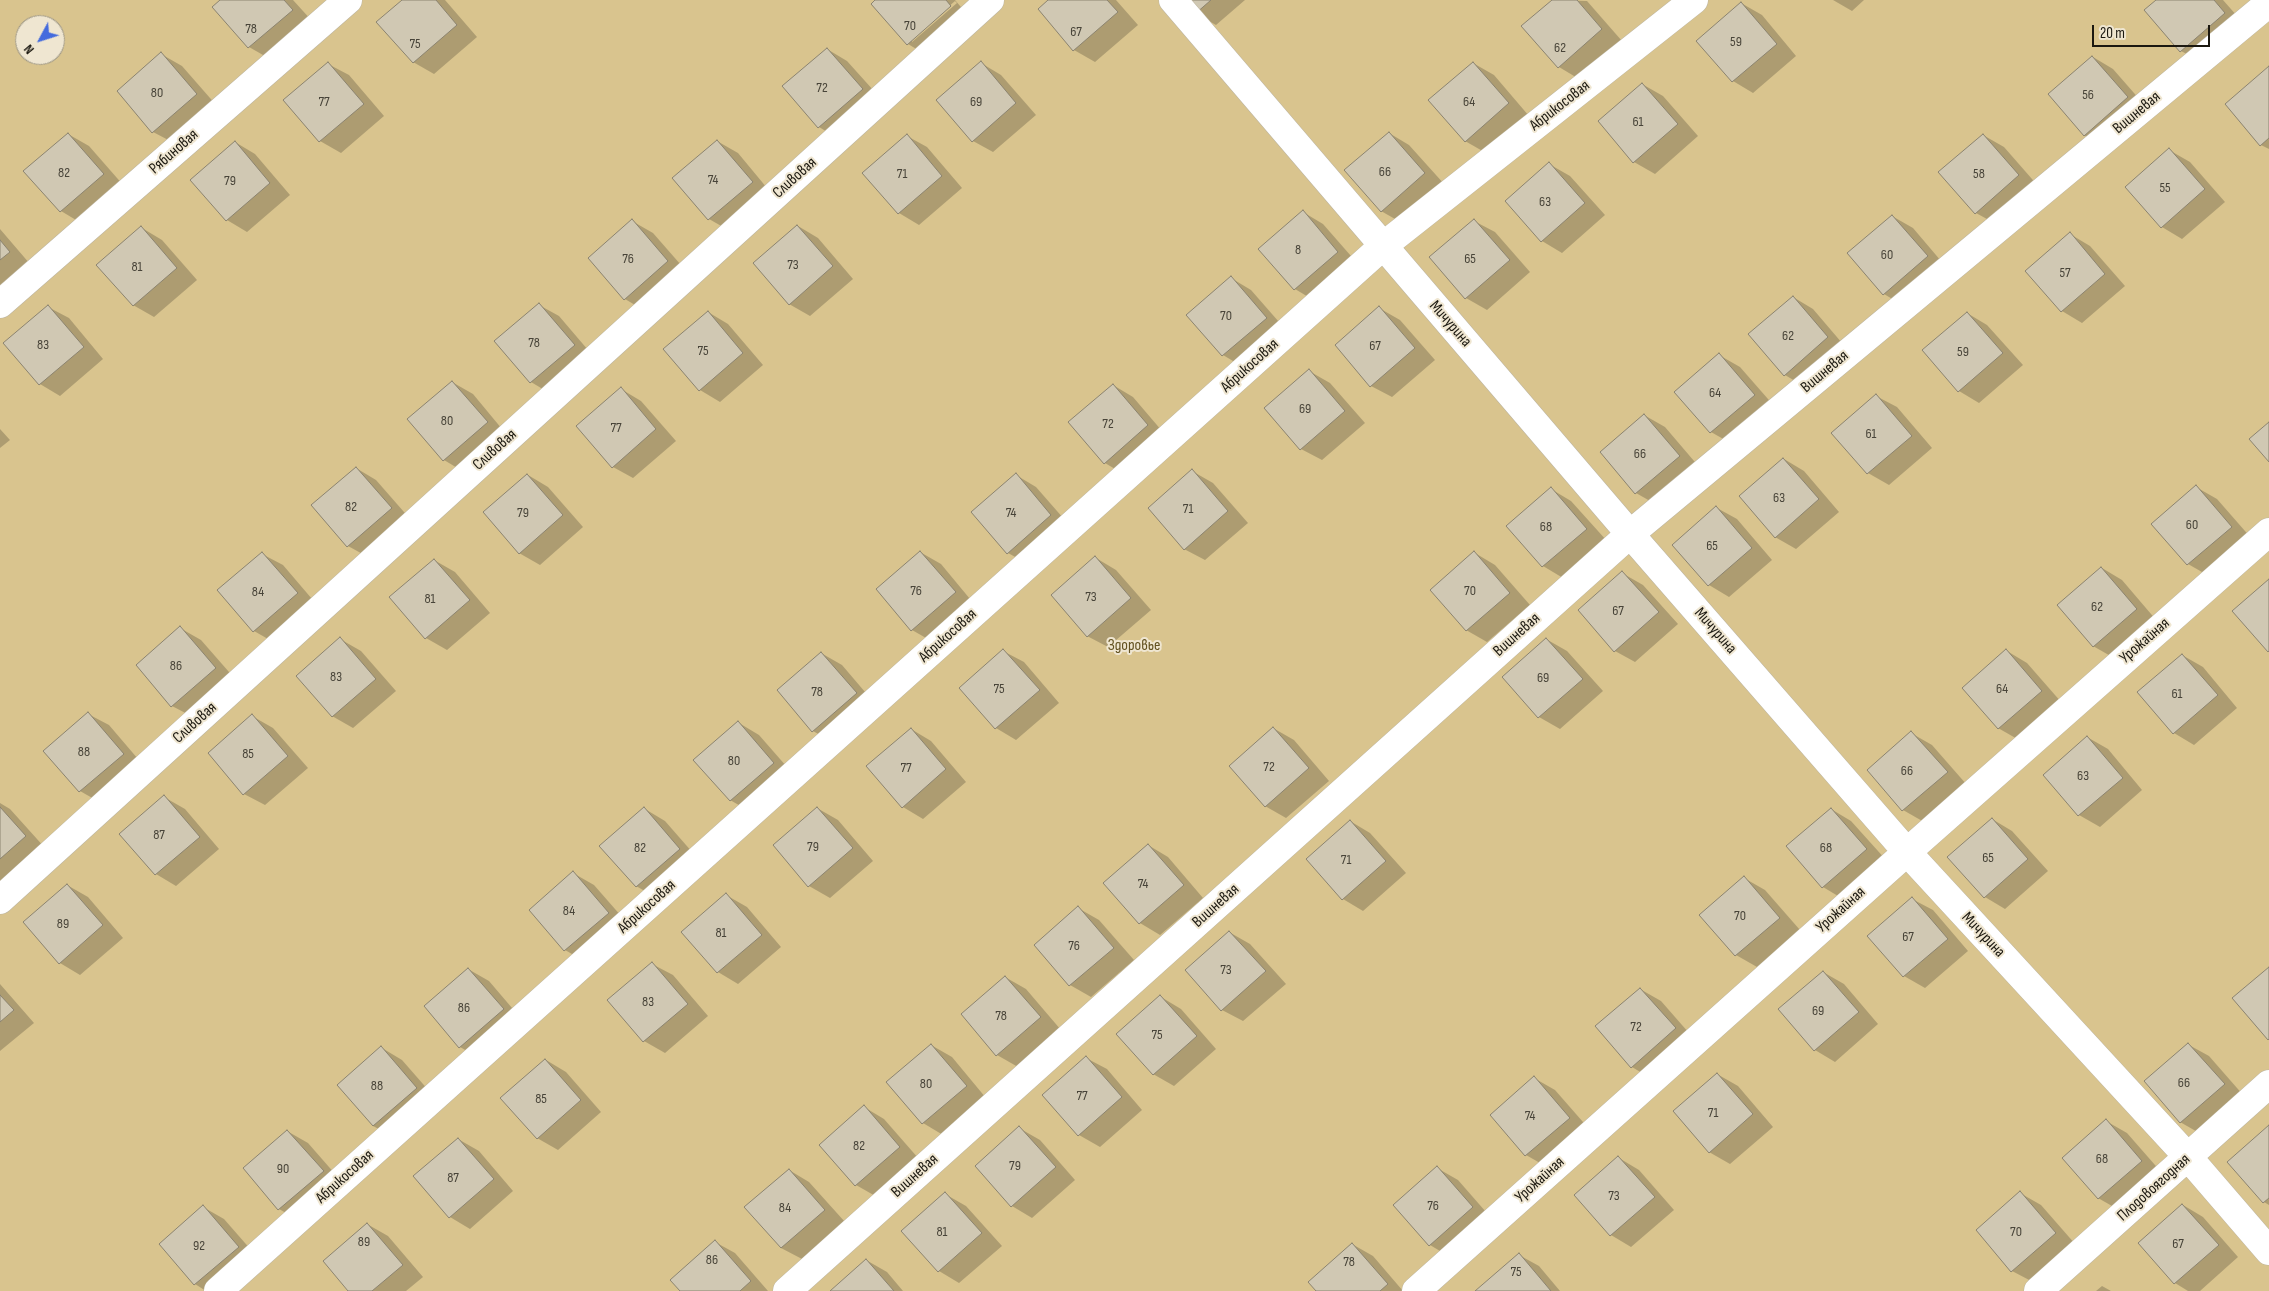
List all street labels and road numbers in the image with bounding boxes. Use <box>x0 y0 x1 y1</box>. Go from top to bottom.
street label: Абрикосовая <box>1526 76 1594 136</box>
street label: Вишневая <box>2109 88 2165 138</box>
street label: Рябиновая <box>146 125 202 179</box>
street label: Сливовая <box>769 153 821 203</box>
street label: Мичурина <box>1425 297 1475 351</box>
street label: Абрикосовая <box>1217 335 1283 397</box>
street label: Вишневая <box>1797 347 1853 397</box>
street label: Сливовая <box>469 425 521 475</box>
street label: Мичурина <box>1690 604 1740 658</box>
street label: Абрикосовая <box>915 605 981 667</box>
street label: Вишневая <box>1490 609 1544 661</box>
street label: Урожайная <box>2116 614 2174 668</box>
street label: Сливовая <box>169 698 221 748</box>
street label: Абрикосовая <box>614 876 680 938</box>
street label: Вишневая <box>1189 880 1243 932</box>
street label: Урожайная <box>1812 883 1870 937</box>
street label: Мичурина <box>1957 908 2009 962</box>
street label: Абрикосовая <box>312 1146 378 1208</box>
street label: Вишневая <box>888 1150 942 1202</box>
street label: Плодовоягодная <box>2114 1150 2194 1226</box>
street label: Урожайная <box>1511 1153 1569 1207</box>

